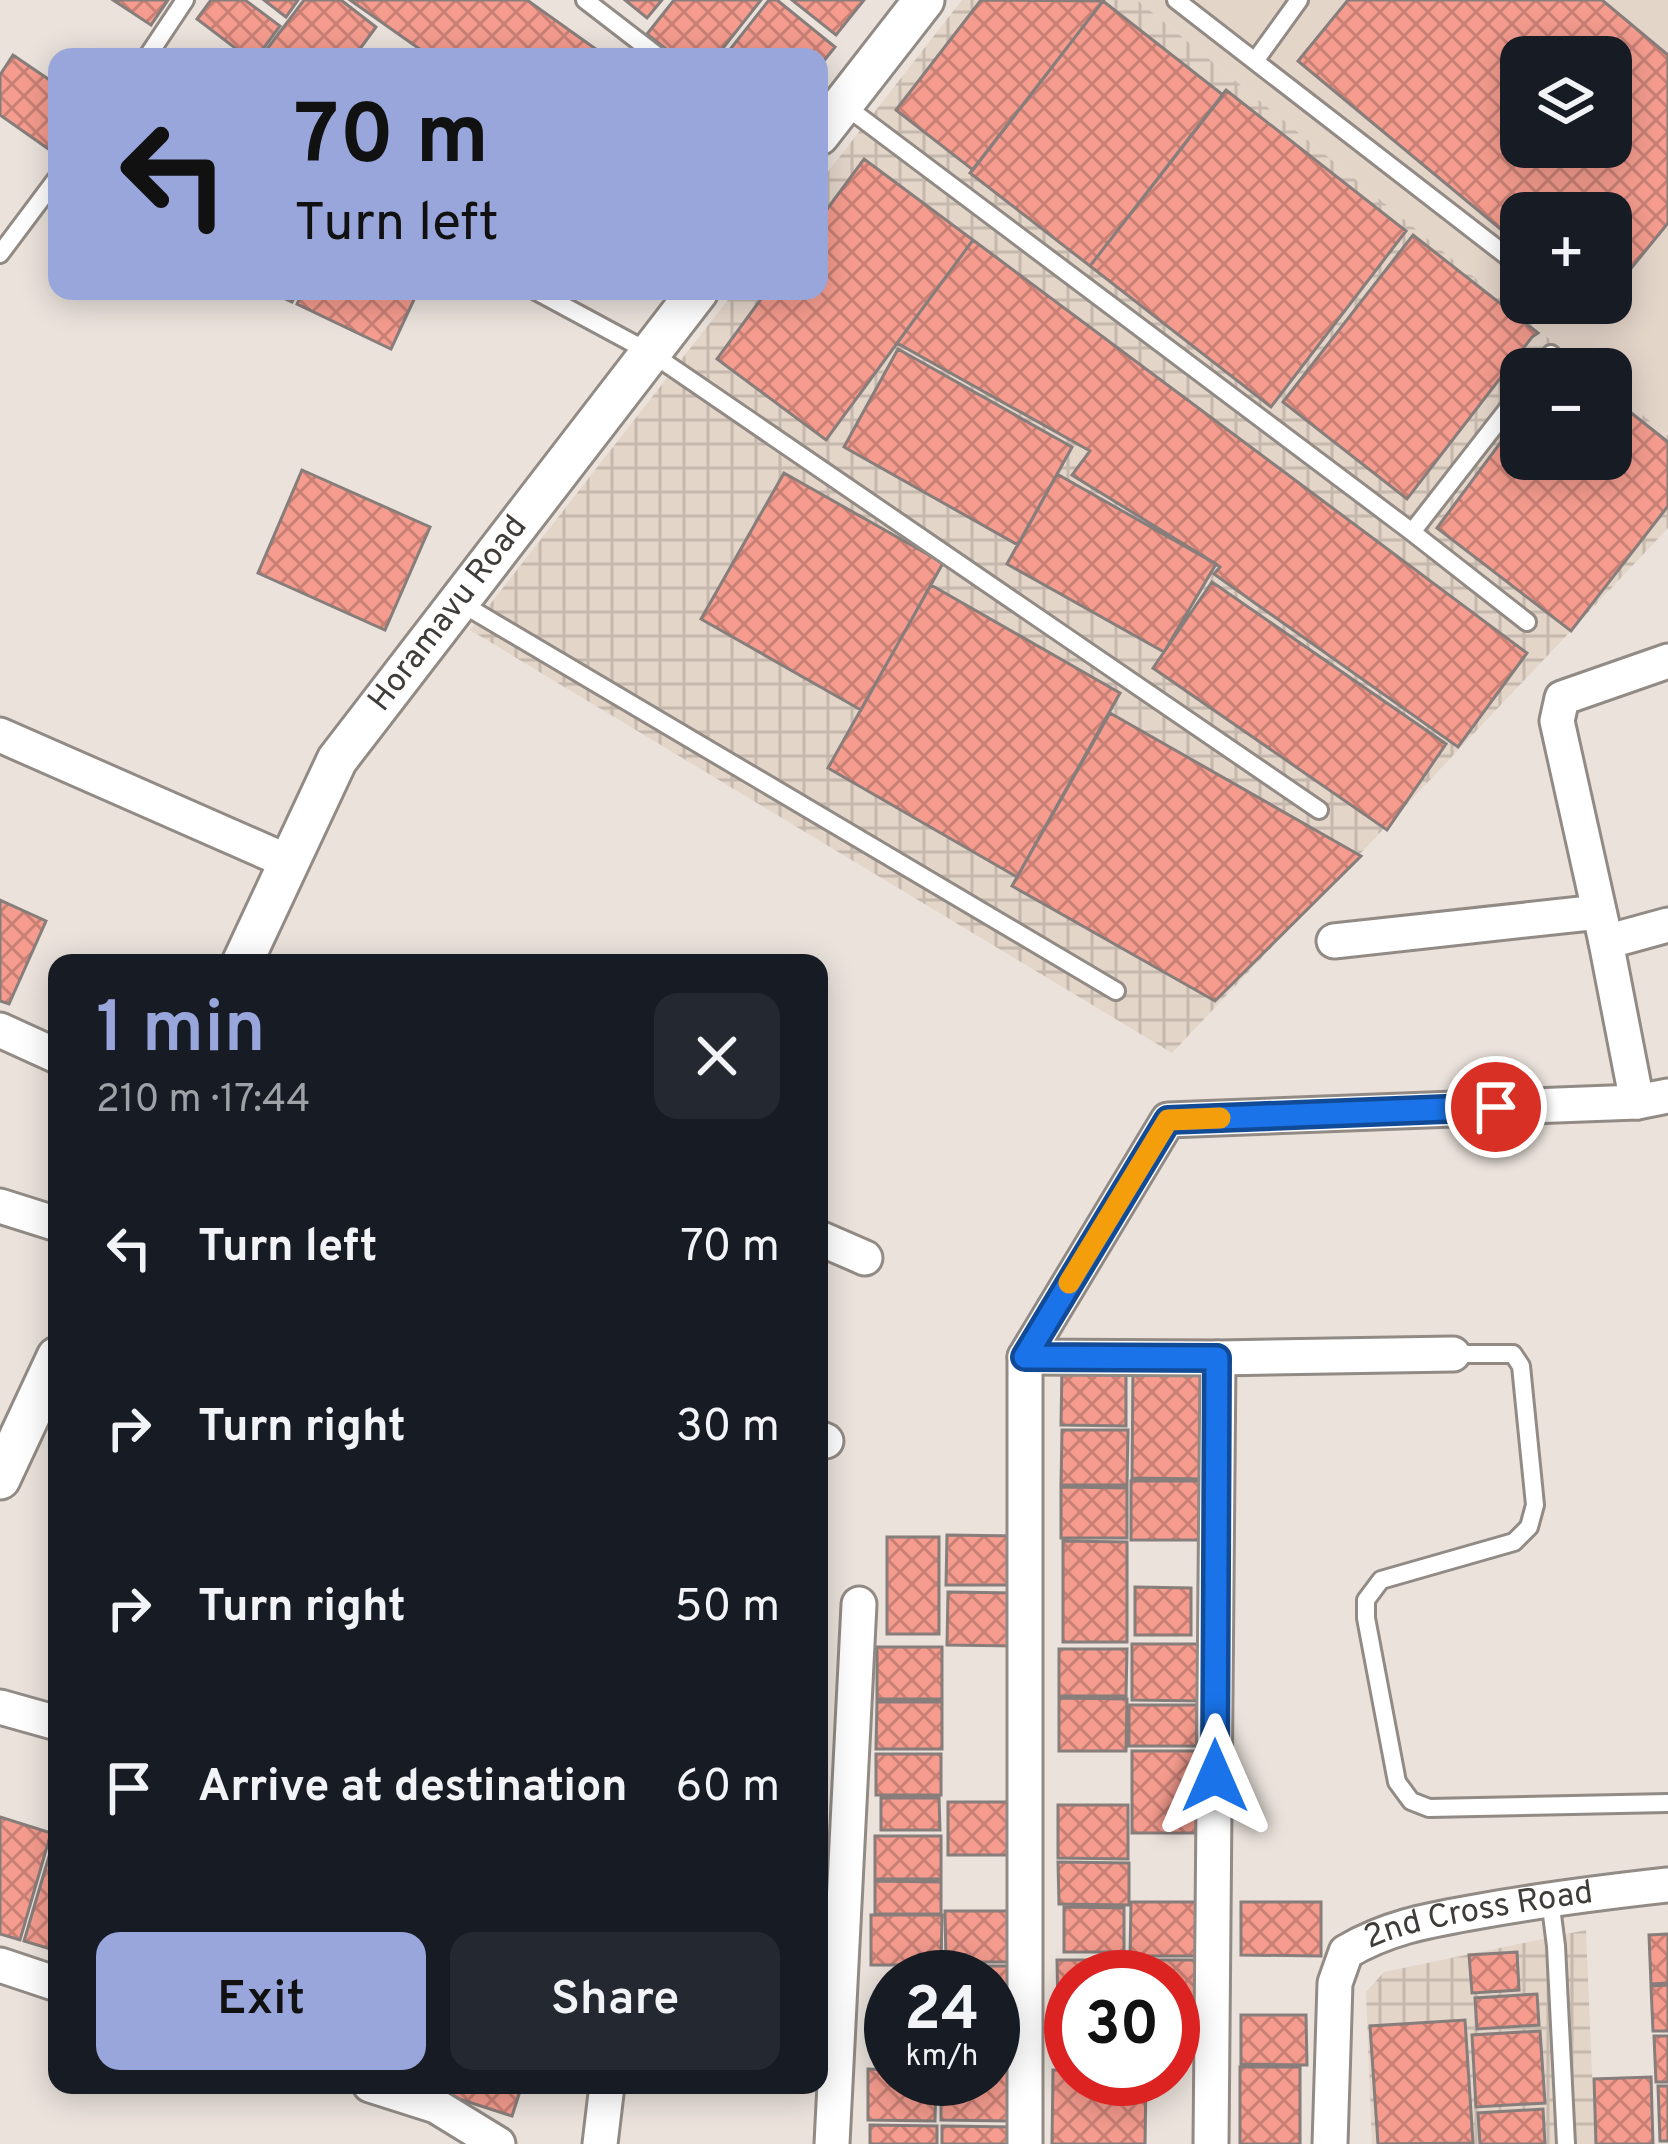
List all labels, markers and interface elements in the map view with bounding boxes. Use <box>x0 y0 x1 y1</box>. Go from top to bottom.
map controls <box>1500 36 1632 480</box>
button: layers <box>1500 36 1632 168</box>
text: 70 m <box>294 87 489 193</box>
icon: left <box>96 96 252 252</box>
text: Turn left <box>294 191 499 260</box>
button: + <box>1500 192 1632 324</box>
button: − <box>1500 348 1632 480</box>
street label: Horamavu Road <box>360 508 538 721</box>
text: 1 min <box>96 986 266 1078</box>
button: close <box>654 993 780 1119</box>
pin <box>1445 1056 1547 1158</box>
icon: arrive <box>1463 1074 1529 1140</box>
text: 210 m · 17:44 <box>96 1077 310 1126</box>
icon: left <box>96 1215 162 1281</box>
text: Turn left <box>198 1220 377 1277</box>
text: 70 m <box>680 1220 780 1277</box>
icon: right <box>96 1395 162 1461</box>
text: Turn right <box>198 1400 406 1457</box>
text: 30 m <box>676 1400 780 1457</box>
icon: right <box>96 1575 162 1641</box>
text: Turn right <box>198 1580 406 1637</box>
text: 50 m <box>675 1580 780 1637</box>
position arrow <box>1152 1713 1278 1839</box>
icon: arrive <box>96 1755 162 1821</box>
text: Arrive at destination <box>198 1760 628 1817</box>
text: 60 m <box>676 1760 780 1817</box>
street label: 2nd Cross Road <box>1358 1873 1596 1960</box>
button: Exit <box>96 1932 426 2070</box>
button: Share <box>450 1932 780 2070</box>
speed limit sign: 30 <box>1044 1950 1200 2106</box>
text: 24 <box>904 1975 980 2051</box>
text: km/h <box>906 2039 978 2076</box>

